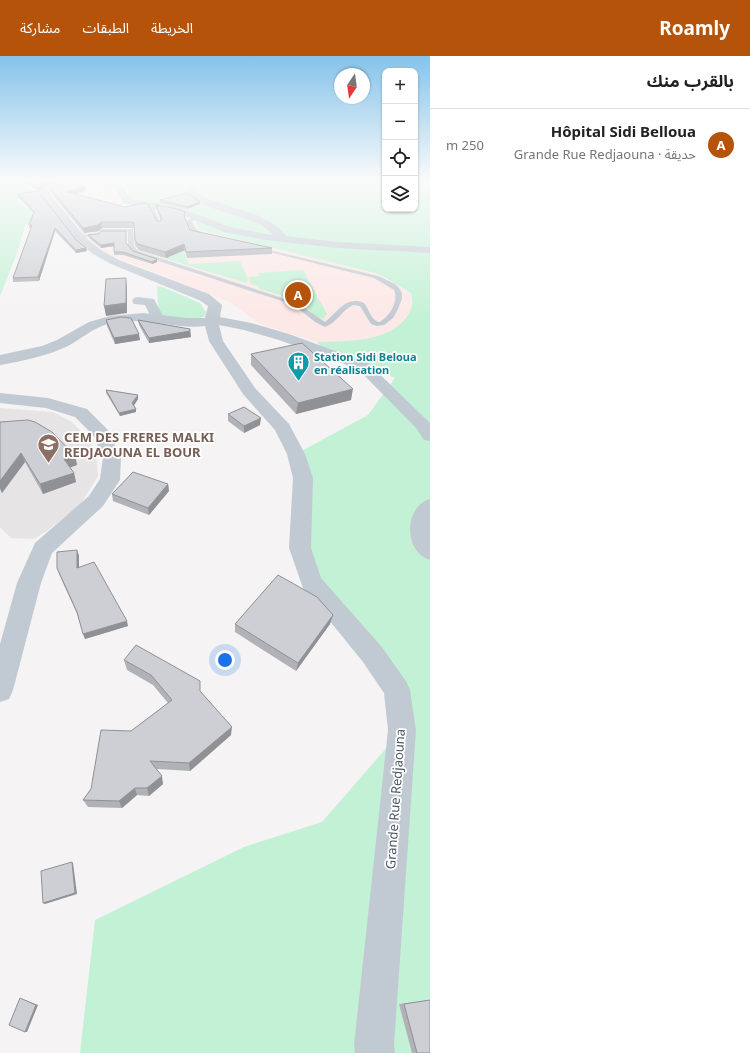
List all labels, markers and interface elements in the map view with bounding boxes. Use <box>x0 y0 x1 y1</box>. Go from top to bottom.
text: Roamly <box>659 15 730 41</box>
text: مشاركة <box>20 18 60 37</box>
text: الطبقات <box>82 18 129 37</box>
text: الخريطة <box>151 18 193 37</box>
north arrow <box>334 68 370 104</box>
map controls <box>382 68 418 212</box>
button: + <box>382 68 418 104</box>
text: بالقرب منك <box>647 69 734 92</box>
button: − <box>382 104 418 140</box>
text: Hôpital Sidi Belloua <box>551 121 696 141</box>
text: 250 m <box>446 136 484 154</box>
text: A <box>717 136 726 154</box>
button: locate <box>382 140 418 176</box>
text: حديقة · Grande Rue Redjaouna <box>514 145 696 163</box>
button: layers <box>382 176 418 212</box>
pin: A <box>285 280 311 310</box>
place label: Station Sidi Beloua en réalisation <box>314 349 417 377</box>
building icon: Station Sidi Beloua en réalisation <box>286 350 312 383</box>
place label: CEM DES FRERES MALKI REDJAOUNA EL BOUR <box>64 428 214 461</box>
school or university icon: CEM DES FRERES MALKI REDJAOUNA EL BOUR <box>36 431 62 464</box>
your location <box>215 650 235 670</box>
street label: Grande Rue Redjaouna <box>381 728 409 870</box>

